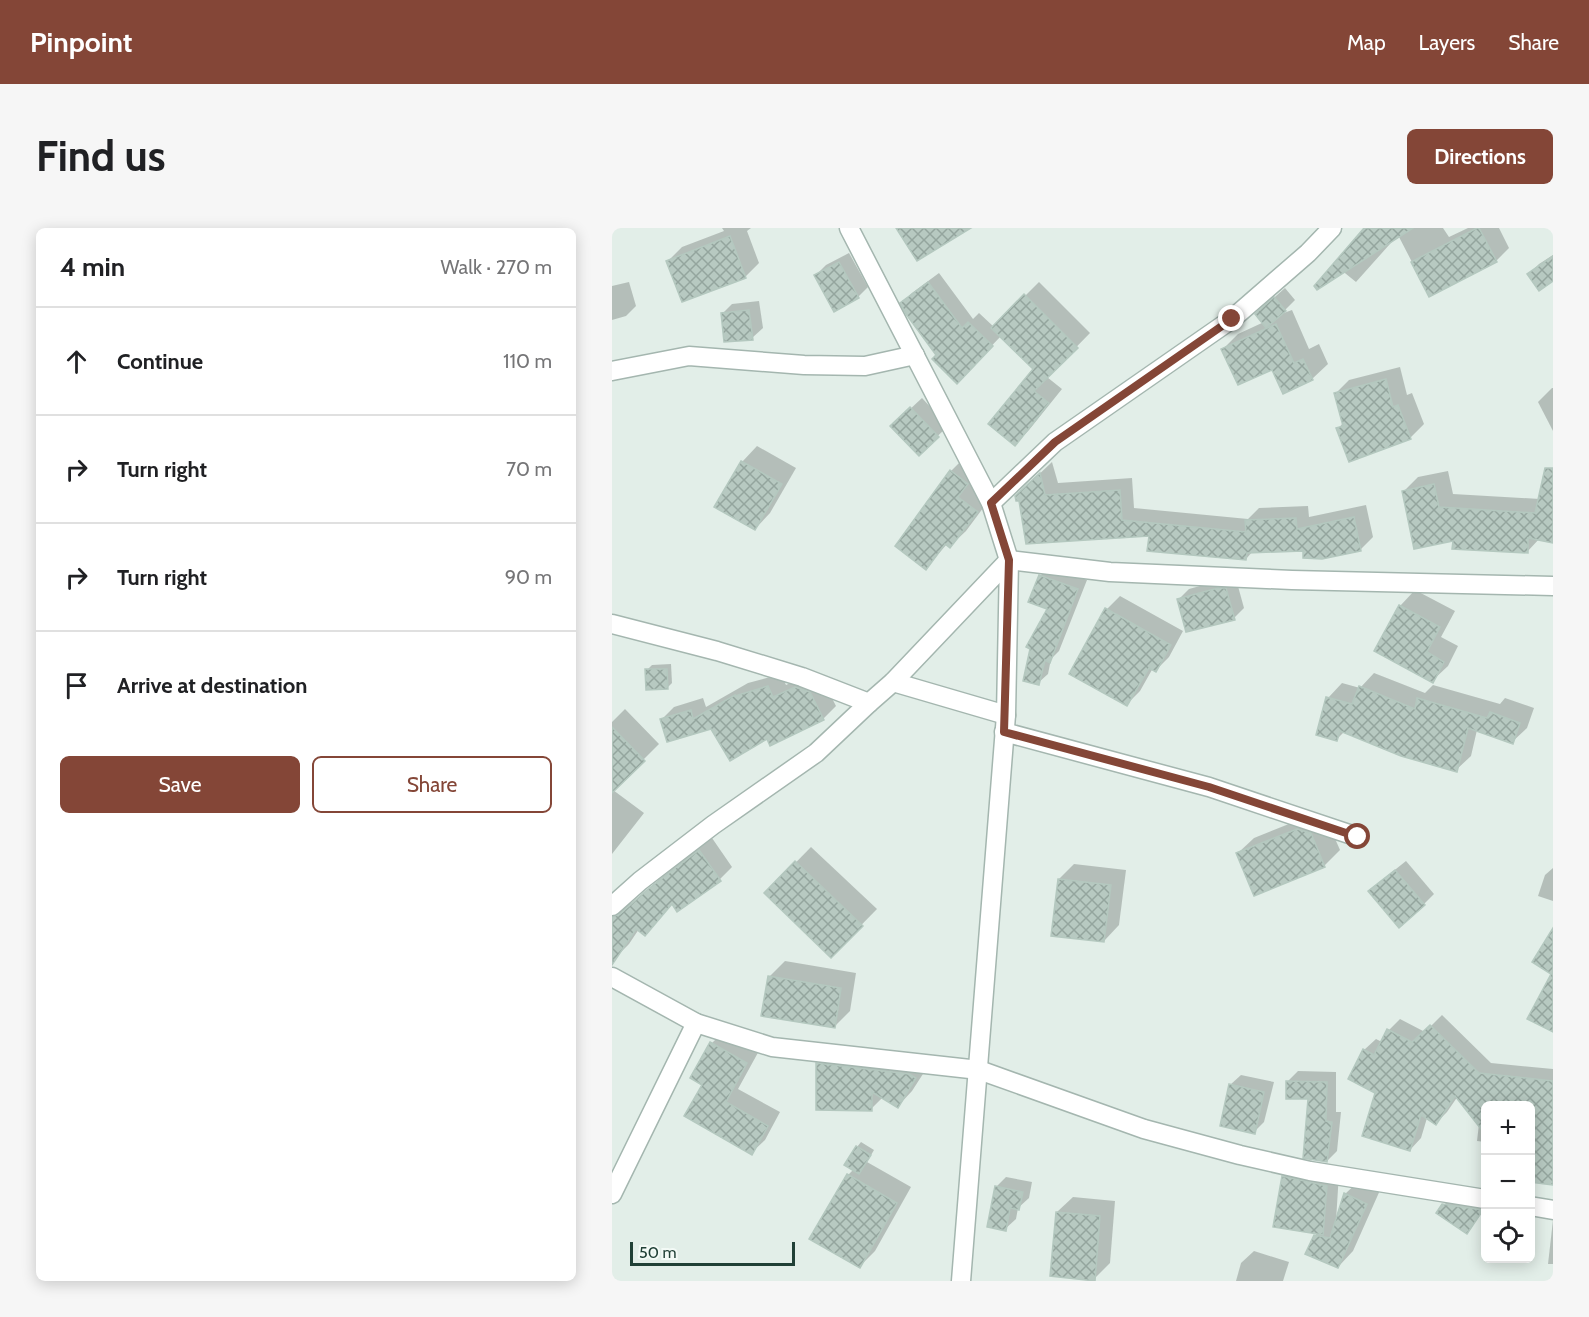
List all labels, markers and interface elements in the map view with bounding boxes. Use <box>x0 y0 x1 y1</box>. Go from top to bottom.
text: Pinpoint <box>30 25 132 59</box>
text: Map <box>1347 30 1386 55</box>
text: Layers <box>1419 30 1475 55</box>
text: Share <box>1508 30 1559 55</box>
button: Directions <box>1407 129 1553 184</box>
text: Find us <box>36 130 165 182</box>
text: 4 min <box>60 251 125 283</box>
text: Walk · 270 m <box>440 255 552 279</box>
route end <box>1218 305 1244 331</box>
icon: ahead <box>60 345 93 378</box>
text: Continue <box>117 348 203 375</box>
text: 110 m <box>503 349 552 373</box>
icon: right <box>60 453 93 486</box>
text: Turn right <box>117 456 207 483</box>
text: 70 m <box>506 457 552 481</box>
icon: right <box>60 561 93 594</box>
text: Turn right <box>117 564 207 591</box>
text: 90 m <box>505 565 552 589</box>
icon: arrive <box>60 669 93 702</box>
text: Arrive at destination <box>117 672 307 699</box>
button: Save <box>60 756 300 813</box>
button: Share <box>312 756 552 813</box>
route start <box>1344 823 1370 849</box>
map controls <box>1481 1101 1535 1263</box>
button: + <box>1481 1101 1535 1155</box>
button: − <box>1481 1155 1535 1209</box>
button: locate <box>1481 1209 1535 1263</box>
scale bar <box>630 1239 795 1266</box>
text: 50 m <box>639 1243 676 1262</box>

